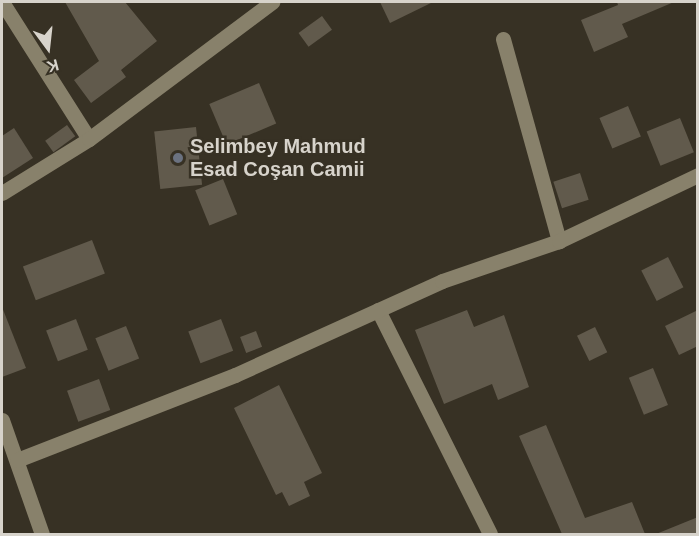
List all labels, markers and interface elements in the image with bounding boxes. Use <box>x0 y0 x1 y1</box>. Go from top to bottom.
north arrow <box>18 18 78 78</box>
text: K <box>45 56 61 76</box>
place label: Selimbey Mahmud Esad Coşan Camii <box>190 134 366 181</box>
marker: Selimbey Mahmud Esad Coşan Camii <box>171 151 185 165</box>

